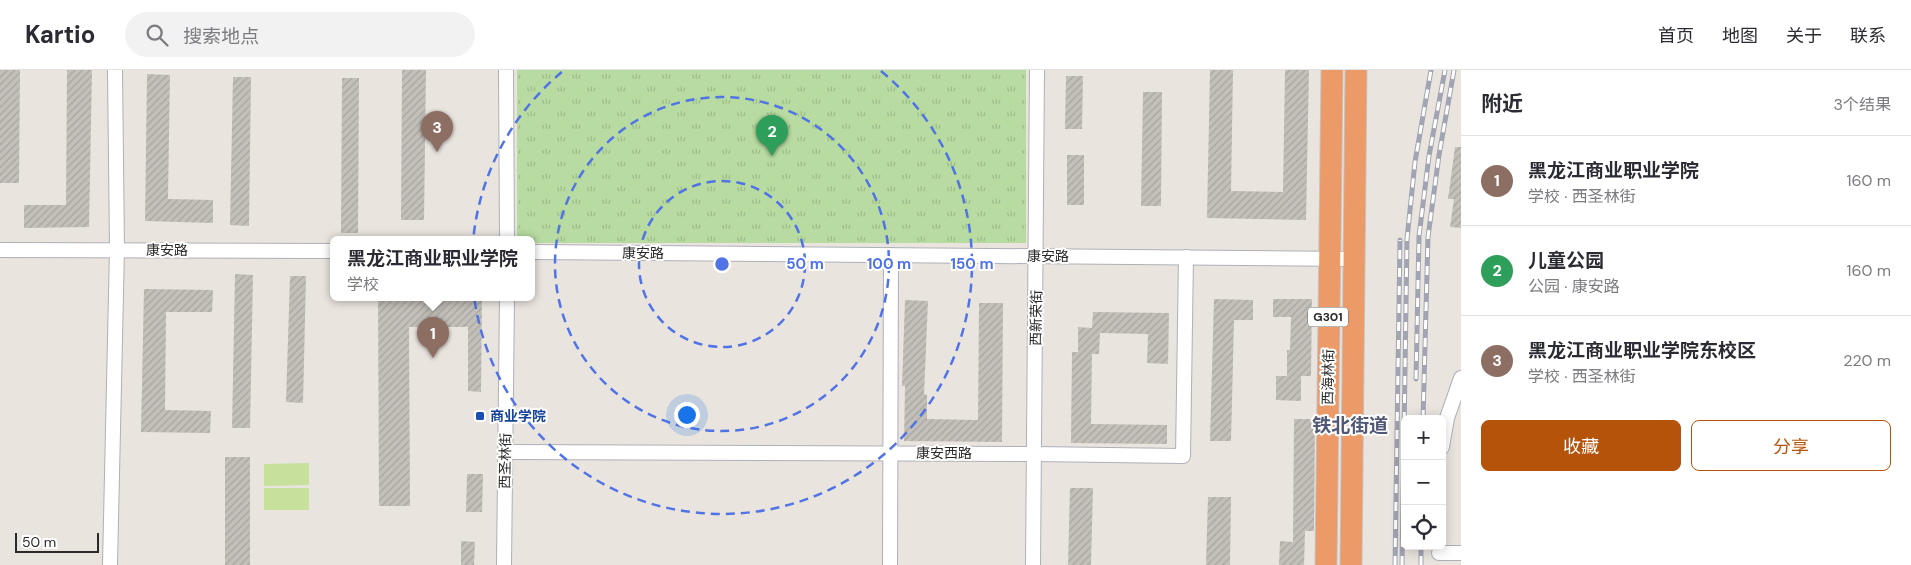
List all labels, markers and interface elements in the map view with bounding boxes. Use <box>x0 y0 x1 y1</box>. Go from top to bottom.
search box <box>125 12 475 57</box>
text: Kartio <box>25 19 95 50</box>
icon: search <box>143 21 171 49</box>
text: 搜索地点 <box>183 24 259 49</box>
text: 首页 <box>1658 24 1694 48</box>
text: 地图 <box>1722 24 1758 48</box>
text: 关于 <box>1786 24 1822 48</box>
text: 联系 <box>1850 24 1886 48</box>
text: 附近 <box>1481 90 1523 118</box>
text: 3个结果 <box>1834 94 1891 115</box>
pin: 3 <box>421 111 453 152</box>
pin: 2 <box>756 115 788 156</box>
text: 黑龙江商业职业学院 <box>1528 158 1699 183</box>
text: 1 <box>1494 170 1500 191</box>
text: 160 m <box>1847 170 1891 191</box>
text: 学校 · 西圣林街 <box>1528 186 1636 207</box>
popup <box>330 236 535 301</box>
street label: 康安路 <box>146 241 188 259</box>
street label: 康安路 <box>622 244 664 262</box>
text: 黑龙江商业职业学院 <box>347 246 518 271</box>
street label: 康安路 <box>1027 247 1069 265</box>
text: 儿童公园 <box>1528 248 1604 273</box>
text: 50 m <box>786 254 824 274</box>
text: 100 m <box>867 254 911 274</box>
text: 150 m <box>951 254 994 274</box>
centre of rings <box>713 255 731 273</box>
text: 2 <box>1492 260 1502 281</box>
text: 160 m <box>1847 260 1891 281</box>
text: 学校 <box>347 274 379 295</box>
text: 公园 · 康安路 <box>1528 276 1620 297</box>
street label: 西新荣街 <box>1027 290 1045 346</box>
road number: G301 <box>1308 308 1348 326</box>
pin: 1 <box>417 317 449 358</box>
text: 黑龙江商业职业学院东校区 <box>1528 338 1756 363</box>
street label: 西海林街 <box>1319 349 1337 405</box>
text: 3 <box>1492 350 1502 371</box>
text: 220 m <box>1843 350 1891 371</box>
text: 学校 · 西圣林街 <box>1528 366 1636 387</box>
your location <box>674 402 700 428</box>
place label: 商业学院 <box>490 407 546 425</box>
marker: 商业学院 <box>474 410 486 422</box>
district label: 铁北街道 <box>1312 413 1388 438</box>
map controls <box>1401 415 1446 550</box>
button: + <box>1401 415 1446 460</box>
button: 收藏 <box>1481 420 1681 471</box>
button: 分享 <box>1691 420 1891 471</box>
street label: 西圣林街 <box>496 433 514 489</box>
street label: 康安西路 <box>916 444 972 462</box>
button: − <box>1401 460 1446 505</box>
button: locate <box>1401 505 1446 550</box>
scale bar <box>15 530 99 553</box>
text: 50 m <box>22 533 56 551</box>

